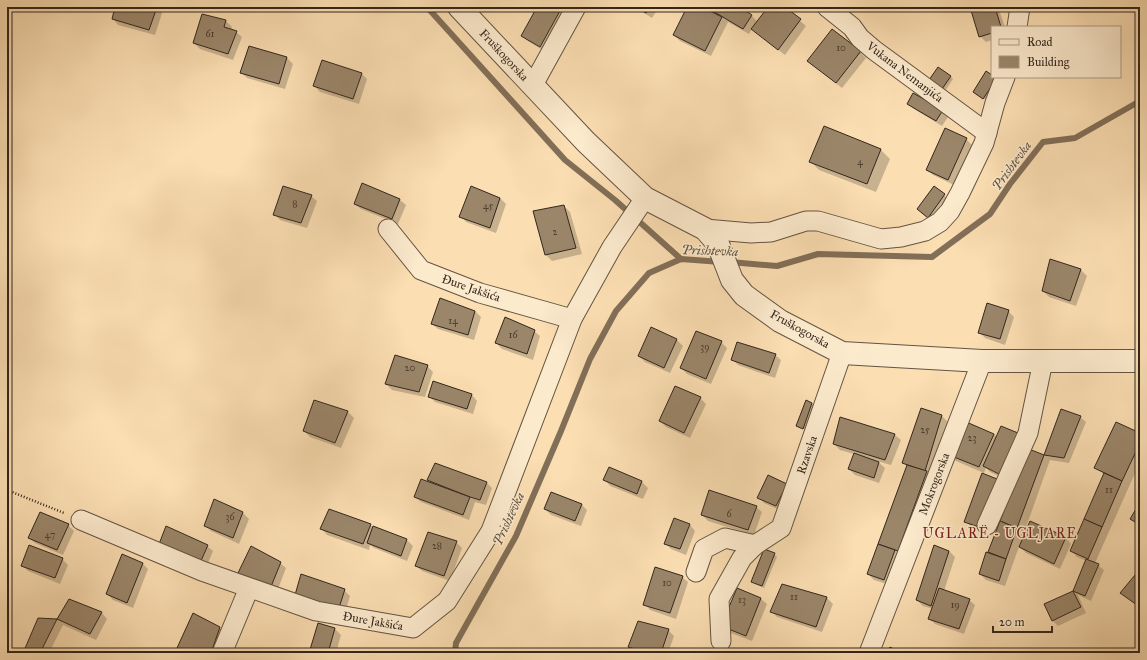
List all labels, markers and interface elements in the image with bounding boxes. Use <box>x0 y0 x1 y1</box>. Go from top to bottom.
street label: Fruškogorska <box>476 26 532 85</box>
legend <box>991 26 1121 78</box>
house number: 61 <box>205 28 215 40</box>
text: Road <box>1027 35 1053 49</box>
street label: Vukana Nemanjića <box>863 38 947 106</box>
house number: 10 <box>836 42 846 54</box>
text: Building <box>1027 55 1070 70</box>
water label: Prishtevka <box>989 138 1035 194</box>
house number: 4 <box>857 156 863 168</box>
house number: 8 <box>292 198 298 210</box>
house number: 45 <box>483 200 493 212</box>
house number: 2 <box>553 226 558 238</box>
water label: Prishtevka <box>681 242 739 260</box>
street label: Đure Jakšića <box>440 271 503 306</box>
street label: Fruškogorska <box>767 307 833 352</box>
house number: 14 <box>448 315 458 327</box>
house number: 16 <box>508 329 518 341</box>
house number: 39 <box>700 341 710 353</box>
house number: 20 <box>405 362 416 374</box>
house number: 25 <box>920 424 930 436</box>
house number: 23 <box>968 432 976 444</box>
street label: Rzavska <box>794 433 820 476</box>
street label: Mokrogorska <box>916 450 954 518</box>
house number: 11 <box>1105 484 1113 496</box>
water label: Prishtevka <box>490 490 528 548</box>
house number: 6 <box>726 508 732 520</box>
house number: 36 <box>225 511 235 523</box>
district label: UGLARË - UGLJARE <box>922 524 1078 543</box>
house number: 47 <box>45 529 55 541</box>
house number: 28 <box>432 540 442 552</box>
house number: 10 <box>662 577 672 589</box>
house number: 11 <box>790 591 798 603</box>
house number: 13 <box>738 594 746 606</box>
house number: 19 <box>950 599 960 611</box>
scale bar <box>993 608 1052 634</box>
street label: Đure Jakšića <box>342 609 405 634</box>
text: 20 m <box>999 615 1025 629</box>

